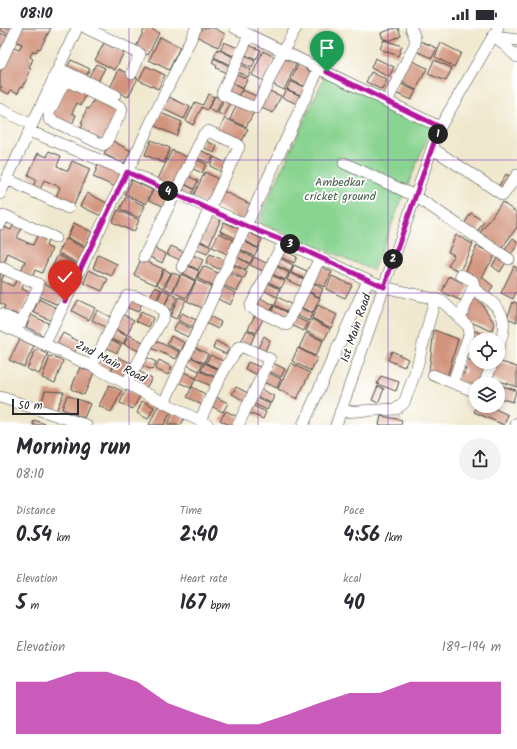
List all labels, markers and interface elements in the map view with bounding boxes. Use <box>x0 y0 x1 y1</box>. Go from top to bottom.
text: 08:10 <box>20 2 52 26</box>
pin <box>310 31 344 72</box>
icon: arrive <box>316 37 338 59</box>
pin: 1 <box>428 124 448 144</box>
text: 1 <box>436 125 440 143</box>
park label: Ambedkar cricket ground <box>304 173 377 206</box>
pin: 4 <box>158 181 178 201</box>
text: 4 <box>165 182 171 200</box>
pin: 3 <box>280 234 300 254</box>
text: 3 <box>287 235 293 253</box>
pin: 2 <box>383 249 403 269</box>
text: 2 <box>390 250 396 268</box>
pin <box>48 260 82 301</box>
icon: check <box>54 266 76 288</box>
street label: 1st Main Road <box>335 290 377 365</box>
map controls <box>469 333 505 413</box>
button: locate <box>469 333 505 369</box>
street label: 2nd Main Road <box>72 336 151 388</box>
button: layers <box>469 377 505 413</box>
scale bar <box>12 397 79 416</box>
text: 50 m <box>18 397 43 415</box>
text: Morning run <box>16 431 131 466</box>
button: share <box>459 438 501 480</box>
text: 08:10 <box>16 464 44 485</box>
text: Distance <box>16 502 56 520</box>
text: Time <box>180 502 202 520</box>
text: Pace <box>343 502 364 520</box>
text: 0.54 <box>16 520 52 552</box>
text: 2:40 <box>180 520 217 552</box>
text: 4:56 <box>343 520 380 552</box>
text: km <box>52 529 70 547</box>
text: /km <box>380 529 402 547</box>
text: Elevation <box>16 570 58 588</box>
text: Heart rate <box>180 570 227 588</box>
text: kcal <box>343 570 361 588</box>
text: 5 <box>16 588 26 620</box>
text: 167 <box>180 588 206 620</box>
text: 40 <box>343 588 365 620</box>
text: m <box>26 597 39 615</box>
text: bpm <box>206 597 230 615</box>
text: Elevation <box>16 637 65 658</box>
text: 189–194 m <box>442 637 501 658</box>

